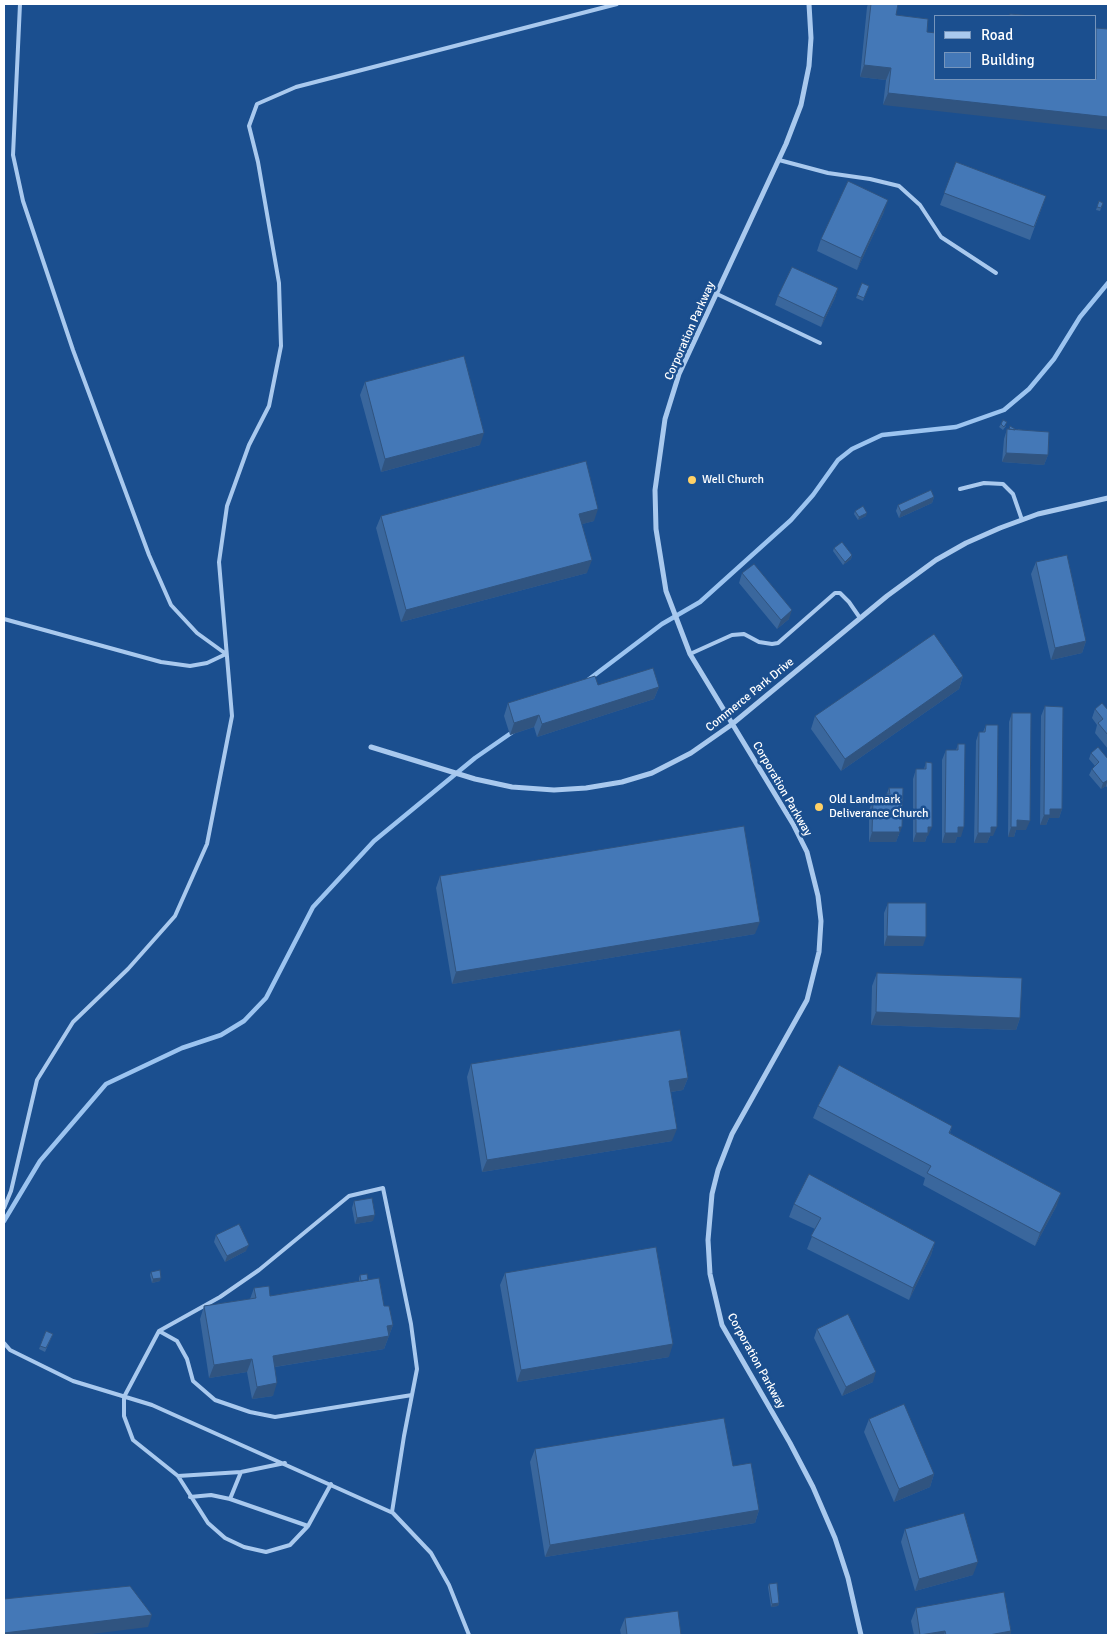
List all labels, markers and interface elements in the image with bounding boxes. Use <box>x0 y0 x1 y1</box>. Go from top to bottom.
legend <box>934 15 1097 80</box>
text: Road <box>981 26 1013 44</box>
text: Building <box>981 51 1035 69</box>
street label: Corporation Parkway <box>662 279 718 383</box>
place label: Well Church <box>702 473 764 487</box>
marker: Well Church <box>686 474 698 486</box>
street label: Commerce Park Drive <box>703 655 797 735</box>
street label: Corporation Parkway <box>749 739 815 839</box>
place label: Old Landmark Deliverance Church <box>829 793 929 821</box>
marker: Old Landmark Deliverance Church <box>813 801 825 813</box>
street label: Corporation Parkway <box>724 1311 788 1411</box>

